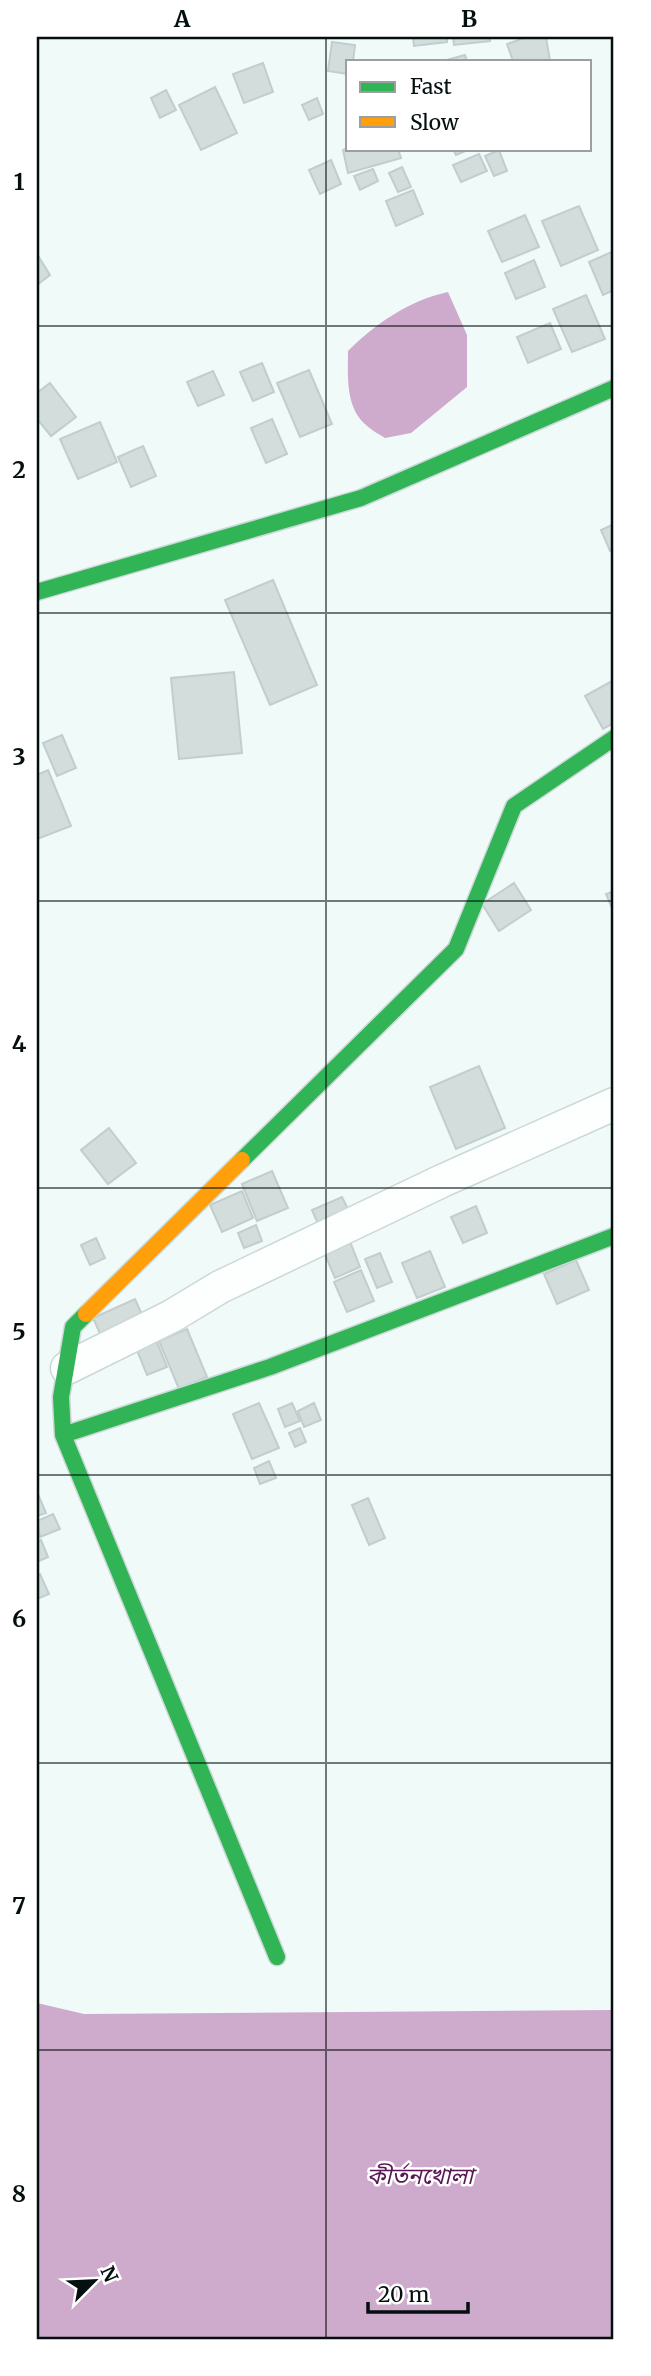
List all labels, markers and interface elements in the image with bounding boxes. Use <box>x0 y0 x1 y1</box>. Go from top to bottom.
text: A <box>173 4 191 33</box>
text: B <box>461 4 477 33</box>
legend <box>346 60 592 150</box>
text: Fast <box>410 73 452 100</box>
text: Slow <box>410 109 459 136</box>
text: 1 <box>14 167 25 196</box>
text: 2 <box>12 455 26 484</box>
text: 3 <box>12 742 26 771</box>
text: 4 <box>12 1029 27 1058</box>
text: 5 <box>12 1317 26 1346</box>
text: 6 <box>12 1604 26 1633</box>
text: 7 <box>12 1891 26 1920</box>
water label: কীর্তনখোলা <box>367 2161 477 2190</box>
text: 8 <box>12 2179 26 2208</box>
north arrow <box>60 2246 130 2316</box>
text: N <box>96 2262 124 2286</box>
scale bar <box>368 2271 467 2315</box>
text: 20 m <box>378 2281 430 2308</box>

